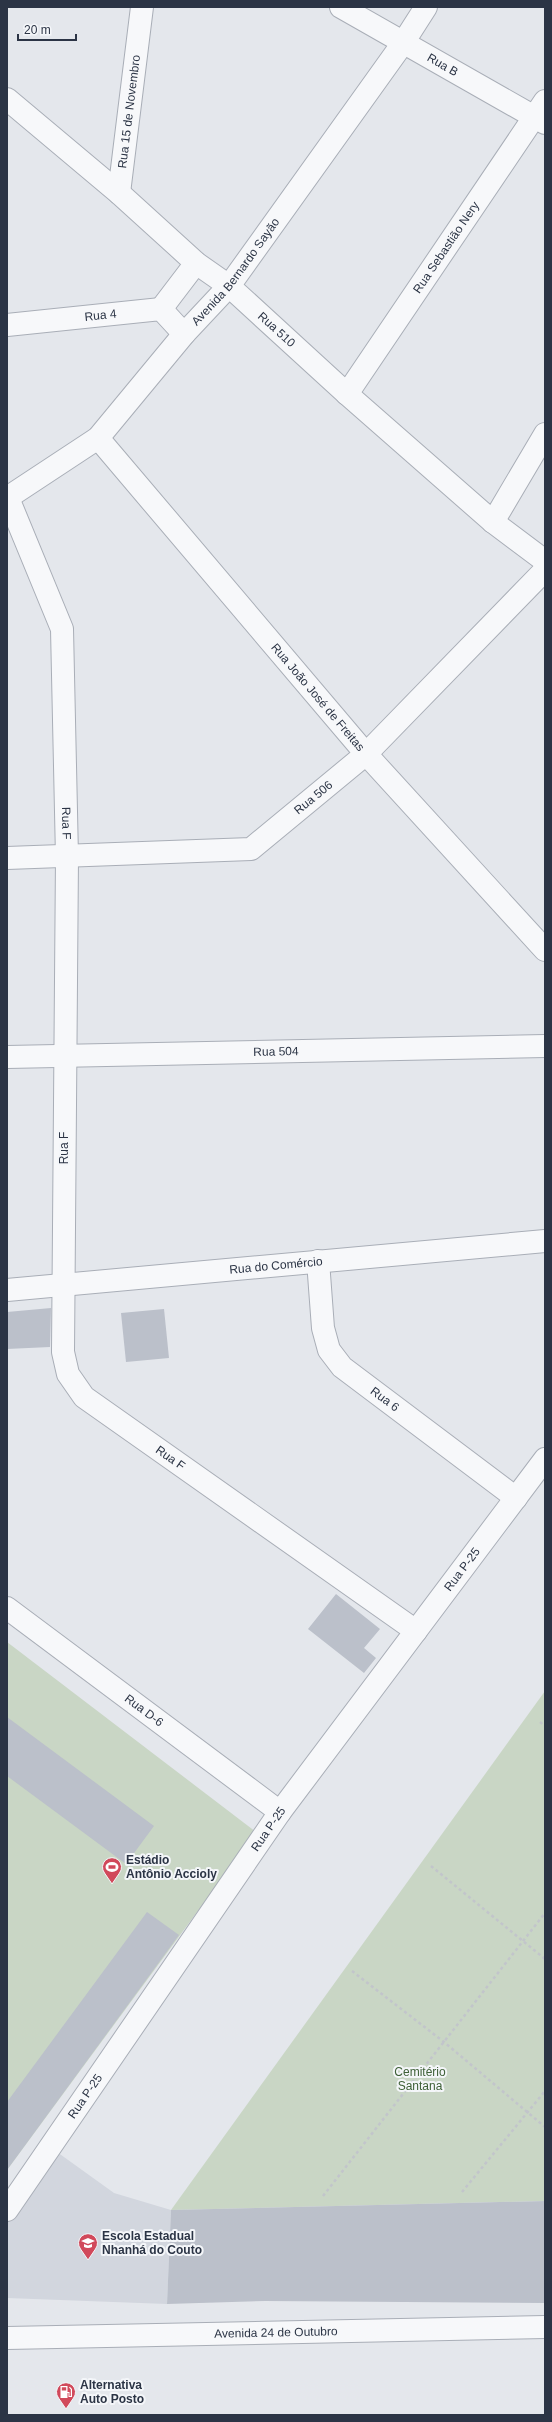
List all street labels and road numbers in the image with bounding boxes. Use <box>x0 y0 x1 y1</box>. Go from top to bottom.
street label: Rua B <box>425 50 461 79</box>
street label: Rua 15 de Novembro <box>115 54 143 169</box>
street label: Rua Sebastião Nery <box>410 199 482 296</box>
street label: Avenida Bernardo Sayão <box>189 215 283 328</box>
street label: Rua 4 <box>84 307 117 324</box>
street label: Rua 510 <box>255 309 298 350</box>
street label: Rua João José de Freitas <box>268 641 368 754</box>
street label: Rua 506 <box>291 777 336 817</box>
street label: Rua F <box>59 807 74 840</box>
street label: Rua 504 <box>253 1044 299 1059</box>
street label: Rua F <box>57 1132 71 1164</box>
street label: Rua do Comércio <box>229 1254 323 1277</box>
street label: Rua 6 <box>368 1384 402 1415</box>
street label: Rua F <box>153 1443 188 1473</box>
street label: Rua P-25 <box>441 1545 483 1594</box>
street label: Rua D-6 <box>122 1691 166 1730</box>
street label: Rua P-25 <box>248 1804 289 1854</box>
street label: Rua P-25 <box>65 2071 105 2121</box>
street label: Avenida 24 de Outubro <box>214 2324 338 2341</box>

